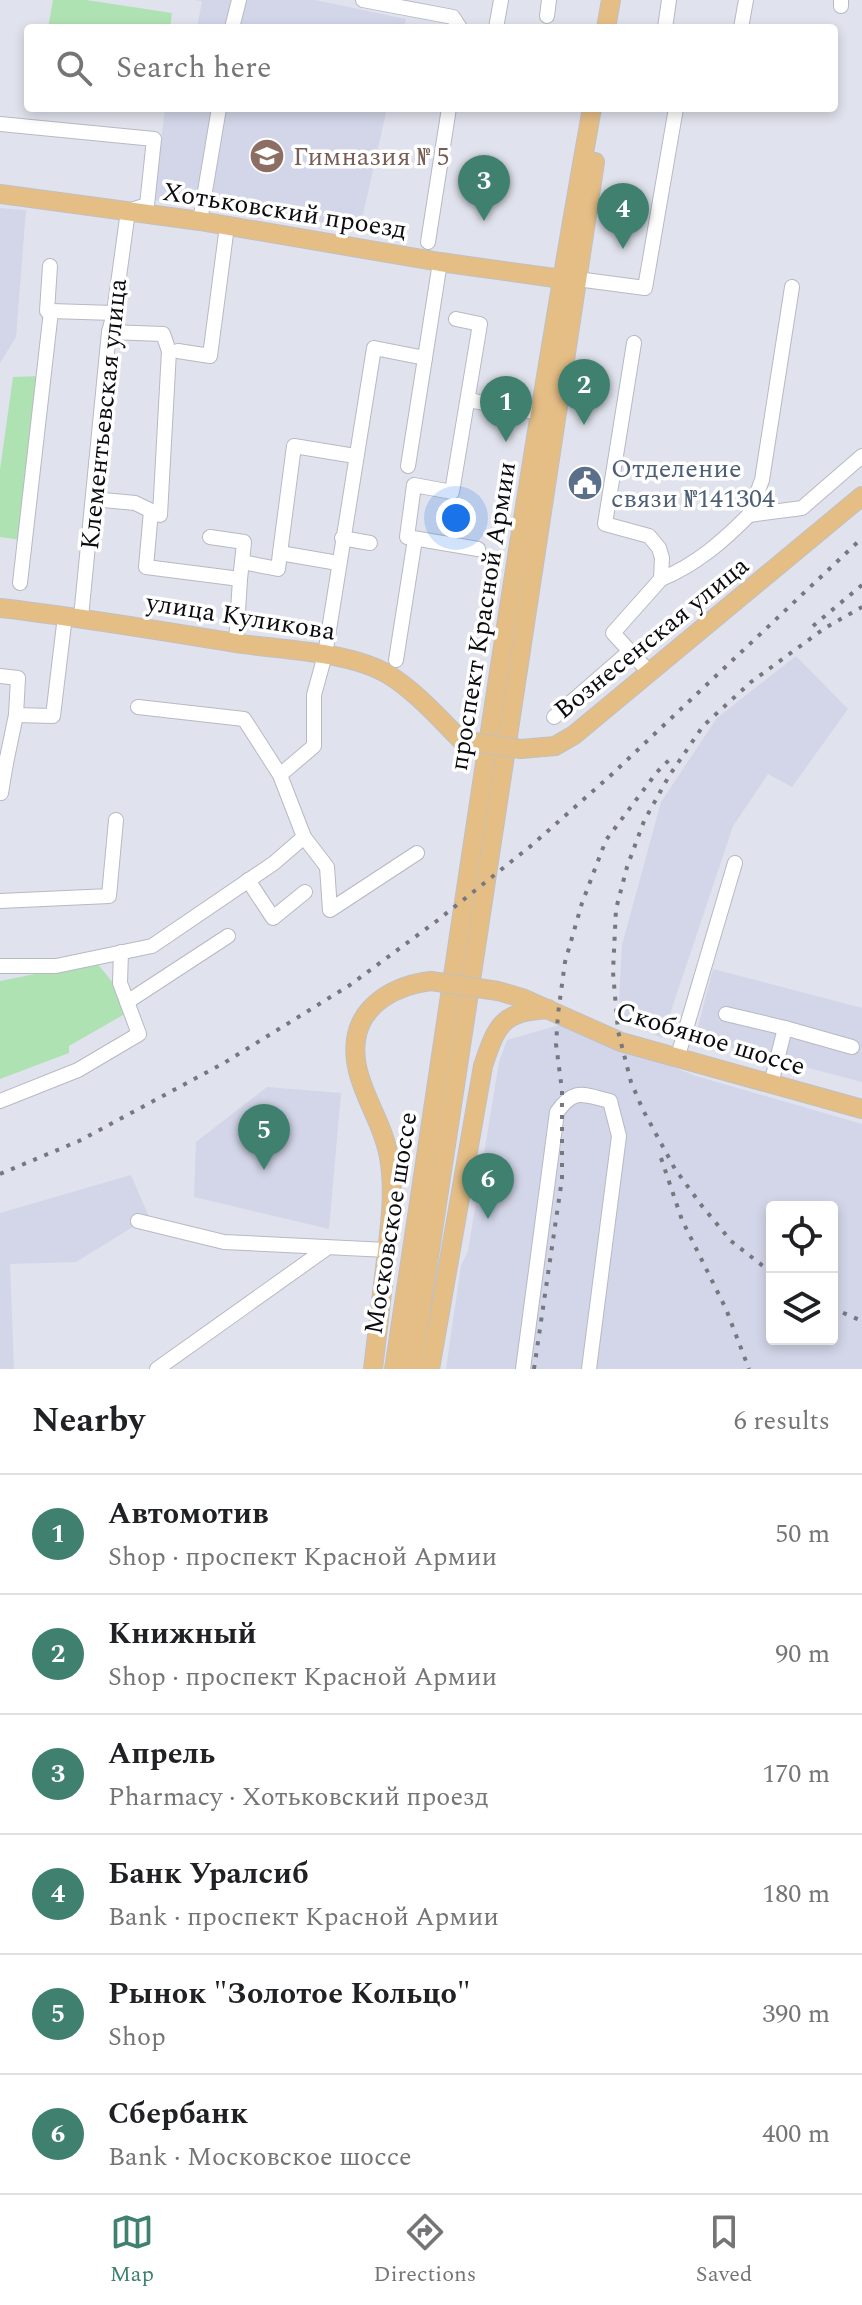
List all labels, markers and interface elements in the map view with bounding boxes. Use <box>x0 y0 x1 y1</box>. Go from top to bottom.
search box <box>24 24 838 112</box>
text: Search here <box>116 45 272 91</box>
icon: search <box>52 46 96 90</box>
school or university icon: Гимназия № 5 <box>248 137 286 175</box>
place label: Гимназия № 5 <box>293 137 450 177</box>
pin: 3 <box>458 155 510 221</box>
street label: Хотьковский проезд <box>160 172 410 250</box>
pin: 4 <box>597 183 649 249</box>
street label: Клементьевская улица <box>70 276 138 552</box>
pin: 2 <box>558 359 610 425</box>
pin: 1 <box>480 376 532 442</box>
place label: Отделение связи №141304 <box>611 449 775 519</box>
street label: проспект Красной Армии <box>439 459 527 773</box>
public building icon: Отделение связи №141304 <box>566 464 604 502</box>
your location <box>436 498 476 538</box>
street label: Вознесенская улица <box>545 546 758 729</box>
street label: улица Куликова <box>142 582 339 652</box>
street label: Скобяное шоссе <box>611 991 810 1087</box>
pin: 5 <box>238 1104 290 1170</box>
street label: Московское шоссе <box>354 1109 428 1337</box>
pin: 6 <box>462 1153 514 1219</box>
map controls <box>766 1201 838 1345</box>
button: locate <box>766 1201 838 1273</box>
button: layers <box>766 1273 838 1345</box>
text: Nearby <box>32 1395 145 1447</box>
text: 6 results <box>734 1401 830 1441</box>
text: Автомотив <box>108 1491 268 1537</box>
text: 1 <box>51 1514 65 1554</box>
text: 50 m <box>775 1514 830 1554</box>
text: Shop · проспект Красной Армии <box>108 1537 497 1577</box>
text: Книжный <box>108 1611 257 1657</box>
text: 2 <box>51 1634 65 1674</box>
text: 90 m <box>775 1634 830 1674</box>
text: Shop · проспект Красной Армии <box>108 1657 497 1697</box>
text: Апрель <box>108 1731 215 1777</box>
text: 3 <box>51 1754 65 1794</box>
text: 170 m <box>762 1754 830 1794</box>
text: Pharmacy · Хотьковский проезд <box>108 1777 489 1817</box>
text: Банк Уралсиб <box>108 1851 309 1897</box>
text: 4 <box>51 1874 65 1914</box>
text: 180 m <box>762 1874 830 1914</box>
text: Bank · проспект Красной Армии <box>108 1897 499 1937</box>
text: Рынок "Золотое Кольцо" <box>108 1971 471 2017</box>
text: 5 <box>51 1994 65 2034</box>
text: 390 m <box>762 1994 830 2034</box>
text: Shop <box>108 2017 166 2057</box>
text: Сбербанк <box>108 2091 248 2137</box>
text: 6 <box>51 2114 65 2154</box>
text: 400 m <box>762 2114 830 2154</box>
text: Bank · Московское шоссе <box>108 2137 412 2177</box>
tab: Map <box>110 2210 154 2291</box>
tab: Directions <box>374 2210 476 2291</box>
tab: Saved <box>696 2210 752 2291</box>

